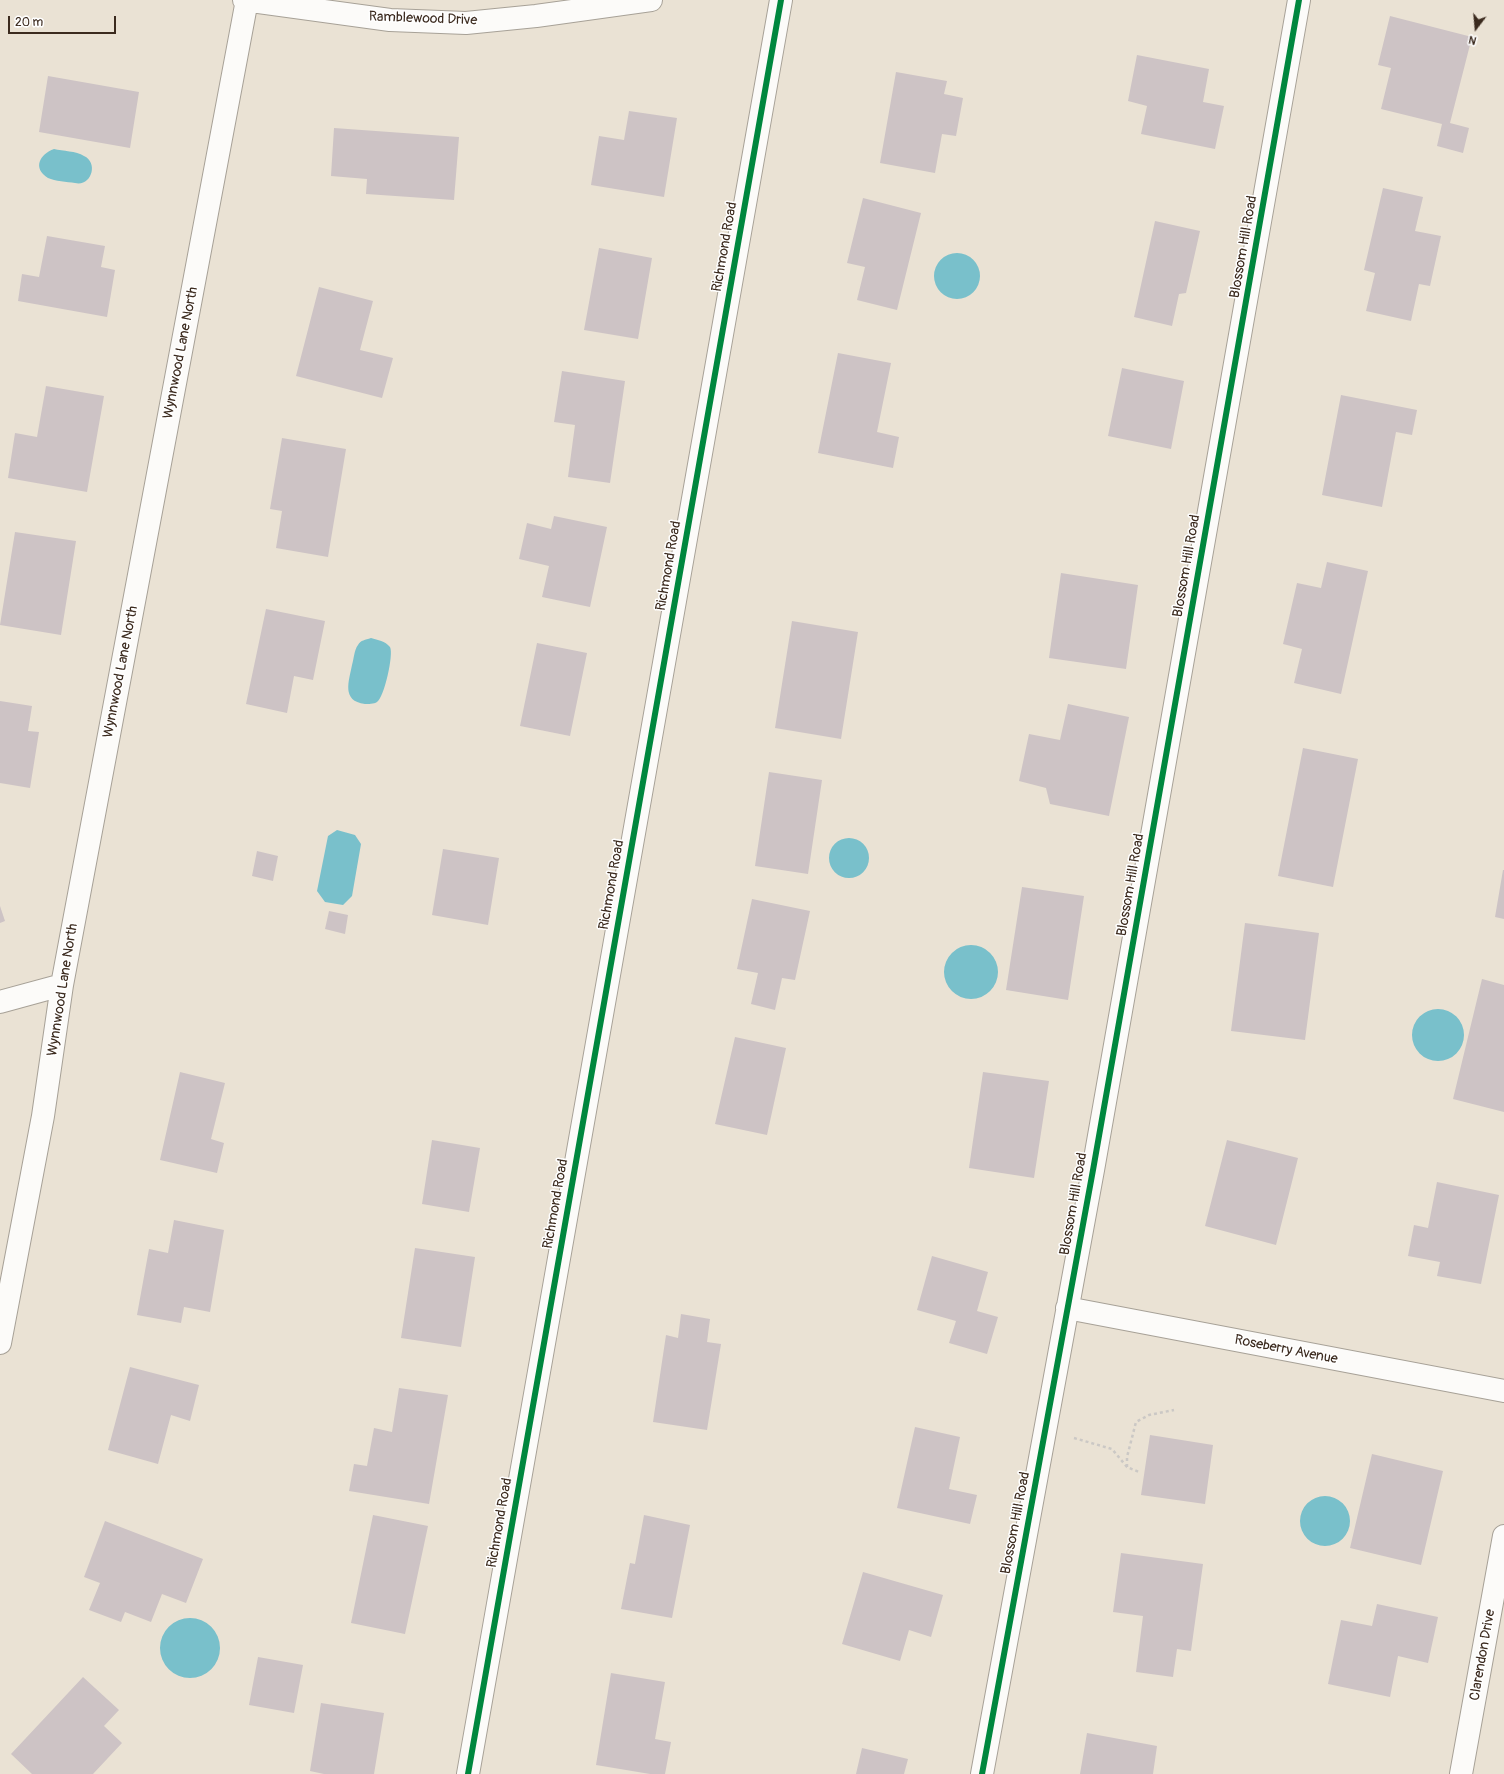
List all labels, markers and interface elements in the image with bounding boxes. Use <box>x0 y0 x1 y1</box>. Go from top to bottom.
scale bar <box>10 8 118 34</box>
north arrow <box>1456 8 1496 48</box>
street label: Ramblewood Drive <box>369 9 477 29</box>
text: 20 m <box>15 15 43 30</box>
text: N <box>1467 33 1478 47</box>
street label: Blossom Hill Road <box>1227 194 1261 300</box>
street label: Richmond Road <box>709 201 741 293</box>
street label: Wynnwood Lane North <box>160 286 202 420</box>
street label: Blossom Hill Road <box>1170 513 1204 619</box>
street label: Richmond Road <box>653 520 685 612</box>
street label: Wynnwood Lane North <box>100 605 142 739</box>
street label: Blossom Hill Road <box>1114 832 1148 938</box>
street label: Richmond Road <box>596 839 628 931</box>
street label: Wynnwood Lane North <box>44 922 82 1058</box>
street label: Blossom Hill Road <box>1057 1151 1091 1257</box>
street label: Richmond Road <box>540 1158 572 1250</box>
street label: Roseberry Avenue <box>1233 1332 1339 1368</box>
street label: Blossom Hill Road <box>998 1470 1034 1576</box>
street label: Richmond Road <box>484 1477 516 1569</box>
street label: Clarendon Drive <box>1467 1608 1499 1702</box>

